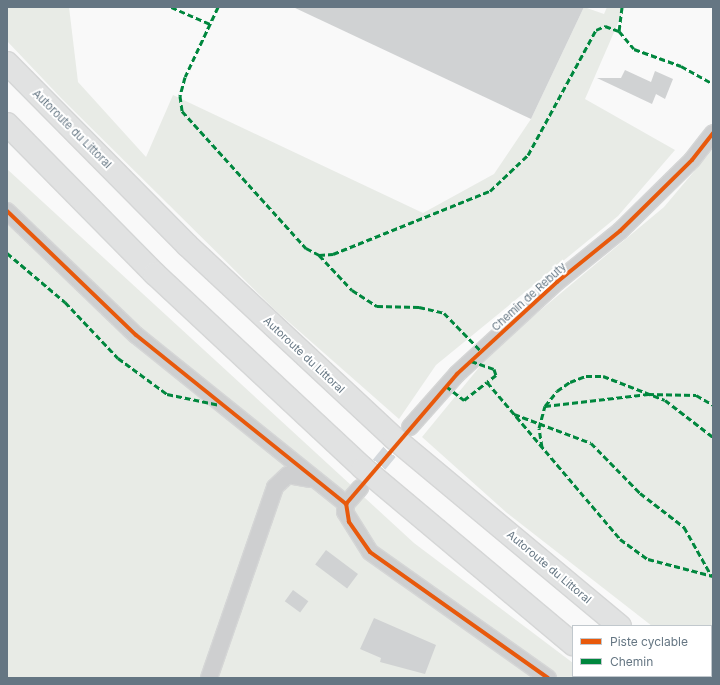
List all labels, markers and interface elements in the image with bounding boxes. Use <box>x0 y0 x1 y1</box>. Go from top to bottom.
street label: Autoroute du Littoral <box>30 87 114 171</box>
street label: Chemin de Rebuty <box>489 260 569 334</box>
street label: Autoroute du Littoral <box>261 314 347 396</box>
street label: Autoroute du Littoral <box>504 528 594 606</box>
legend <box>572 625 712 677</box>
text: Piste cyclable <box>610 634 688 649</box>
text: Chemin <box>610 654 653 669</box>

